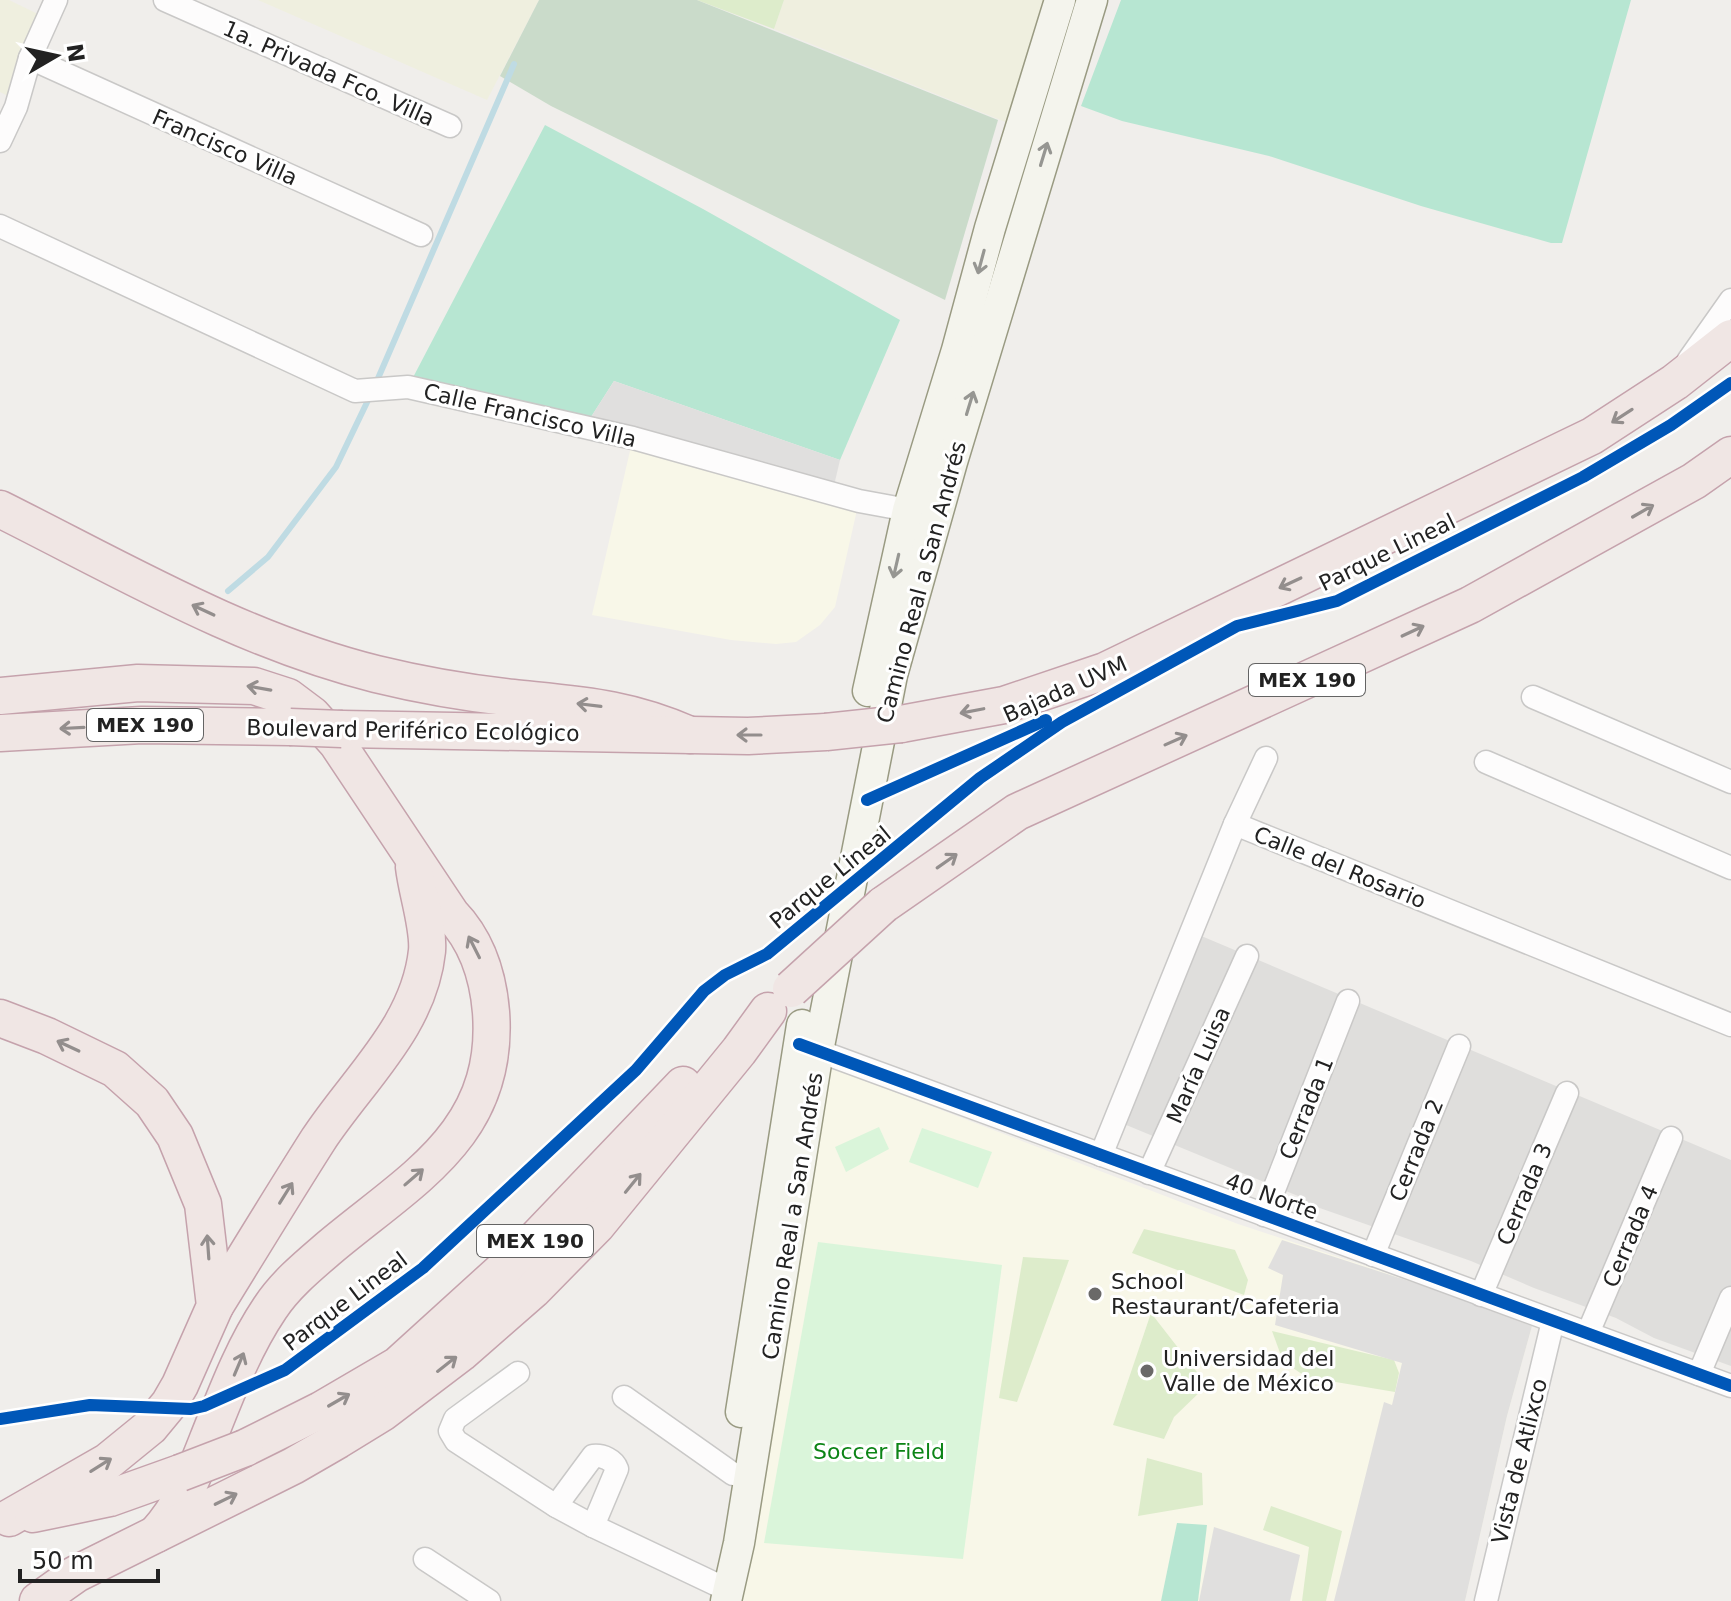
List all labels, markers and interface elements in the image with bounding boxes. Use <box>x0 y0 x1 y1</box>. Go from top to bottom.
north arrow <box>16 16 96 96</box>
street label: 1a. Privada Fco. Villa <box>219 16 438 131</box>
text: N <box>61 42 89 64</box>
street label: Francisco Villa <box>148 104 301 191</box>
one-way arrow <box>1037 141 1052 167</box>
one-way arrow <box>972 249 987 275</box>
street label: Calle Francisco Villa <box>421 379 639 452</box>
one-way arrow <box>964 391 978 416</box>
one-way arrow <box>1612 408 1634 424</box>
street label: Camino Real a San Andrés <box>872 439 971 726</box>
one-way arrow <box>1631 503 1654 519</box>
street label: Parque Lineal <box>1315 509 1459 596</box>
one-way arrow <box>887 553 902 579</box>
one-way arrow <box>1279 576 1303 591</box>
one-way arrow <box>191 602 215 617</box>
one-way arrow <box>1400 623 1424 638</box>
street label: Bajada UVM <box>999 651 1131 728</box>
road number: MEX 190 <box>1249 664 1365 696</box>
one-way arrow <box>247 680 272 695</box>
one-way arrow <box>577 697 602 712</box>
one-way arrow <box>960 704 985 719</box>
road number: MEX 190 <box>87 709 203 741</box>
street label: Boulevard Periférico Ecológico <box>246 715 580 746</box>
one-way arrow <box>59 721 86 736</box>
one-way arrow <box>736 727 763 743</box>
one-way arrow <box>1164 732 1188 747</box>
street label: Parque Lineal <box>765 821 896 934</box>
street label: Calle del Rosario <box>1250 821 1430 913</box>
one-way arrow <box>936 853 958 869</box>
one-way arrow <box>465 935 481 959</box>
street label: María Luisa <box>1162 1003 1235 1127</box>
one-way arrow <box>56 1038 80 1053</box>
street label: Cerrada 1 <box>1275 1053 1338 1163</box>
street label: Camino Real a San Andrés <box>757 1071 828 1362</box>
street label: Cerrada 2 <box>1385 1095 1448 1205</box>
street label: Cerrada 3 <box>1492 1139 1557 1249</box>
one-way arrow <box>404 1168 424 1186</box>
street label: 40 Norte <box>1222 1168 1321 1225</box>
one-way arrow <box>624 1173 642 1194</box>
street label: Cerrada 4 <box>1598 1181 1663 1291</box>
one-way arrow <box>277 1182 294 1204</box>
road number: MEX 190 <box>477 1225 593 1257</box>
one-way arrow <box>200 1234 215 1261</box>
street label: Parque Lineal <box>279 1247 412 1356</box>
place label: School Restaurant/Cafeteria <box>1111 1269 1340 1319</box>
marker: School Restaurant/Cafeteria <box>1086 1285 1104 1303</box>
place label: Universidad del Valle de México <box>1163 1346 1334 1396</box>
one-way arrow <box>233 1352 247 1377</box>
one-way arrow <box>436 1356 457 1373</box>
marker: Universidad del Valle de México <box>1138 1362 1156 1380</box>
street label: Vista de Atlixco <box>1487 1376 1552 1546</box>
one-way arrow <box>327 1392 350 1408</box>
park label: Soccer Field <box>813 1439 945 1464</box>
one-way arrow <box>89 1457 112 1473</box>
one-way arrow <box>213 1491 237 1506</box>
scale bar <box>20 1533 158 1583</box>
text: 50 m <box>32 1547 94 1575</box>

